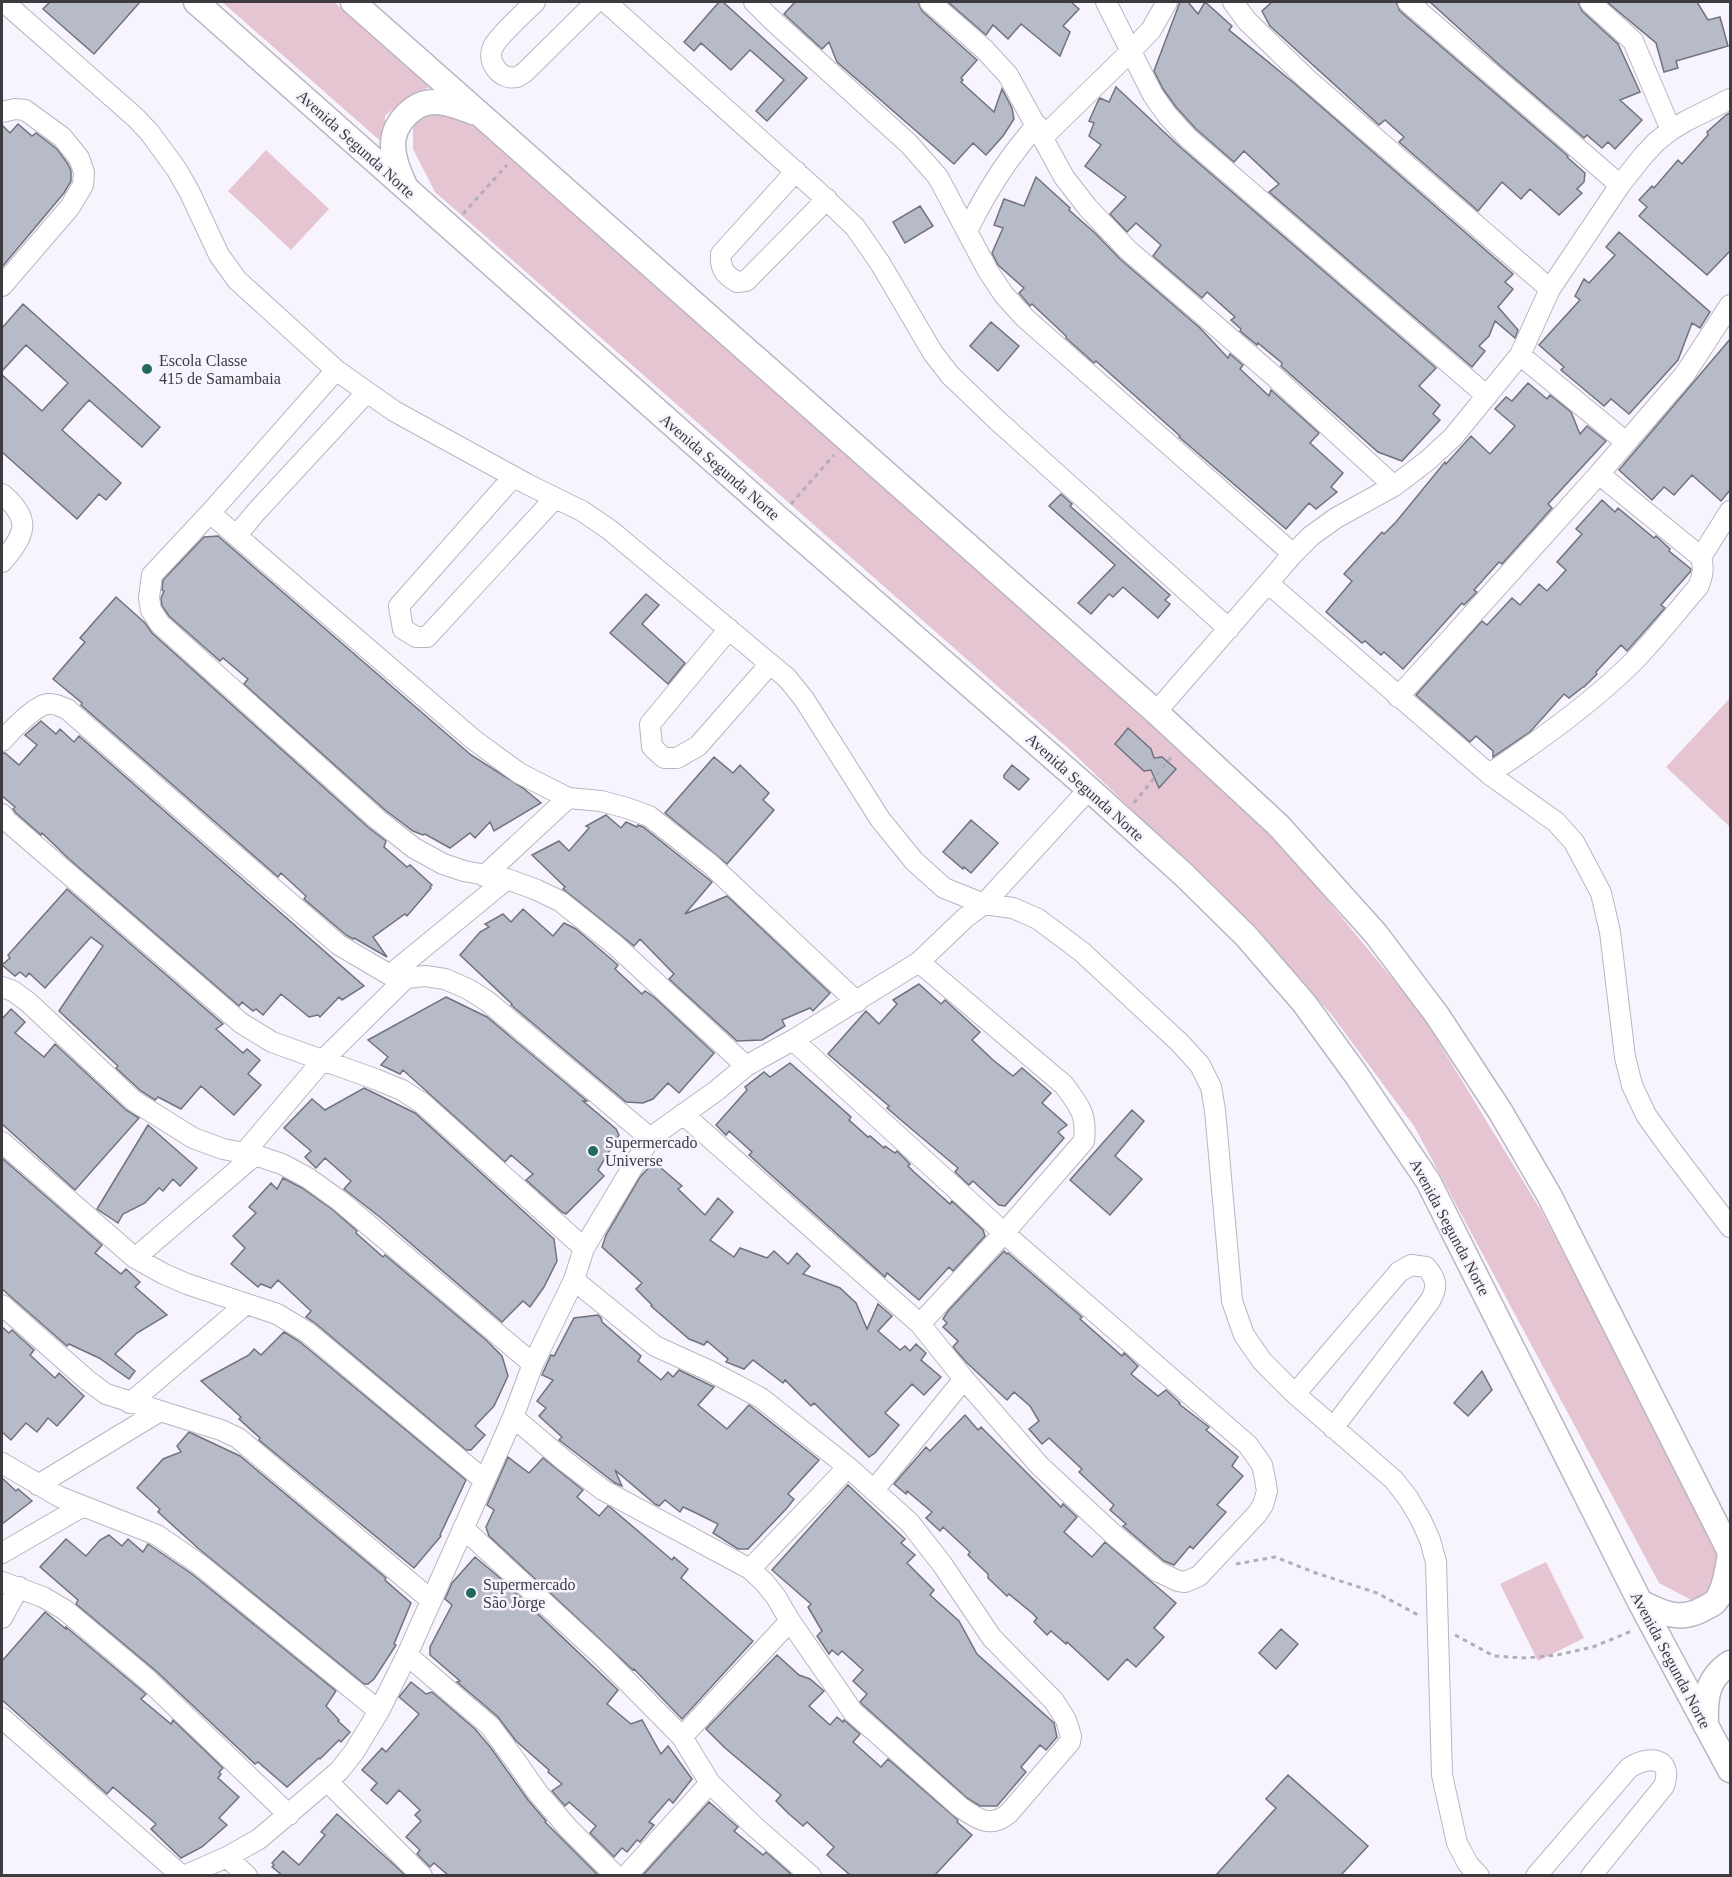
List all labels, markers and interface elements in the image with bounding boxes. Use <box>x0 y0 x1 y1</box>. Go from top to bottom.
street label: Avenida Segunda Norte <box>293 87 418 202</box>
place label: Escola Classe 415 de Samambaia <box>159 352 281 387</box>
marker: Escola Classe 415 de Samambaia <box>140 362 154 376</box>
street label: Avenida Segunda Norte <box>656 411 783 524</box>
street label: Avenida Segunda Norte <box>1022 730 1147 845</box>
place label: Supermercado Universe <box>605 1134 697 1169</box>
marker: Supermercado Universe <box>586 1144 600 1158</box>
street label: Avenida Segunda Norte <box>1406 1156 1493 1299</box>
place label: Supermercado São Jorge <box>483 1576 575 1612</box>
marker: Supermercado São Jorge <box>464 1586 478 1600</box>
street label: Avenida Segunda Norte <box>1627 1589 1714 1732</box>

